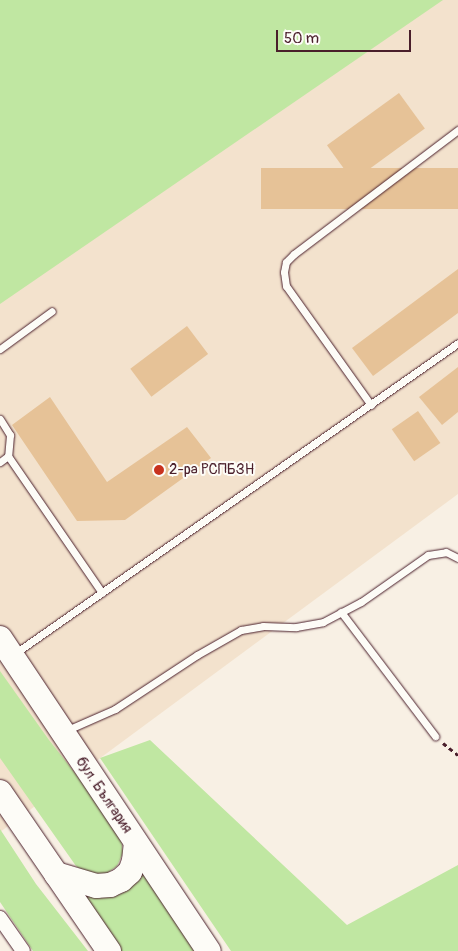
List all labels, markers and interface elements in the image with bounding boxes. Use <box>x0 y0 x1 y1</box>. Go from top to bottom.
scale bar <box>278 20 413 52</box>
text: 50 m <box>284 29 319 48</box>
place label: 2-ра РСПБЗН <box>169 461 254 479</box>
marker: 2-ра РСПБЗН <box>153 464 165 476</box>
street label: бул. България <box>72 753 136 837</box>

